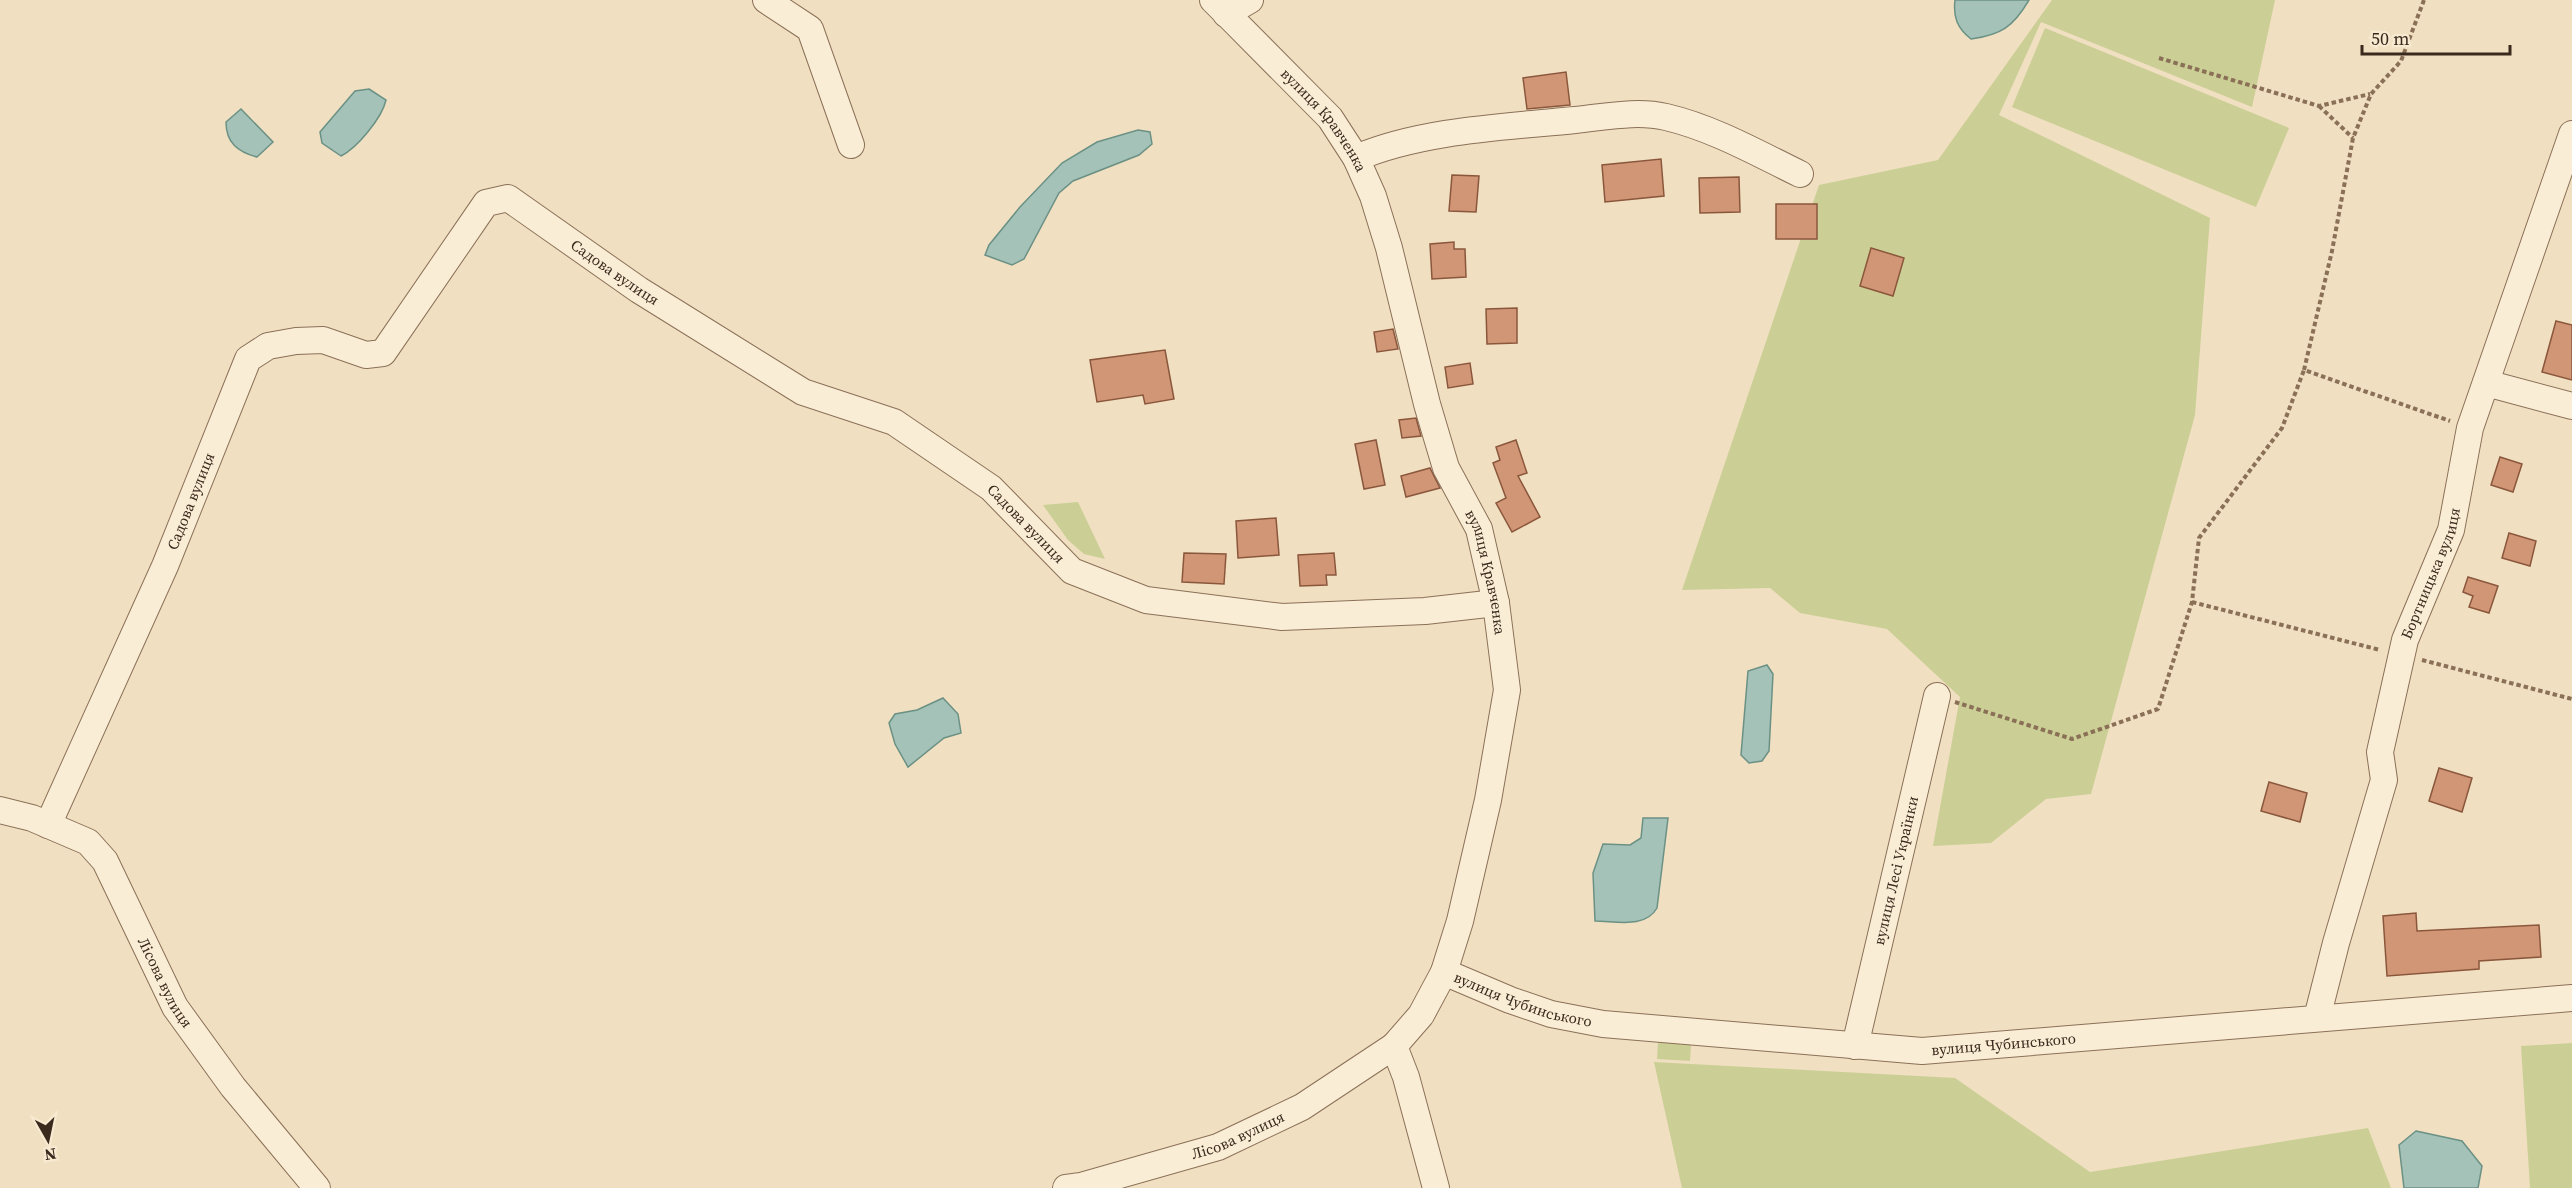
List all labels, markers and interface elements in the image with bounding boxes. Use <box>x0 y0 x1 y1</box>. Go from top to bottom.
scale bar <box>2362 18 2510 56</box>
text: 50 m <box>2371 26 2409 51</box>
street label: вулиця Кравченка <box>1276 63 1372 175</box>
street label: Садова вулиця <box>567 234 663 310</box>
street label: Садова вулиця <box>162 449 219 553</box>
street label: Садова вулиця <box>983 479 1070 568</box>
street label: вулиця Кравченка <box>1460 505 1511 636</box>
street label: Бортницька вулиця <box>2396 506 2465 642</box>
street label: вулиця Лесі Українки <box>1868 794 1923 947</box>
street label: Лісова вулиця <box>133 934 198 1032</box>
street label: вулиця Чубинського <box>1451 966 1594 1032</box>
street label: вулиця Чубинського <box>1930 1027 2077 1060</box>
street label: Лісова вулиця <box>1189 1106 1288 1164</box>
north arrow <box>18 1110 78 1170</box>
text: N <box>43 1143 58 1167</box>

